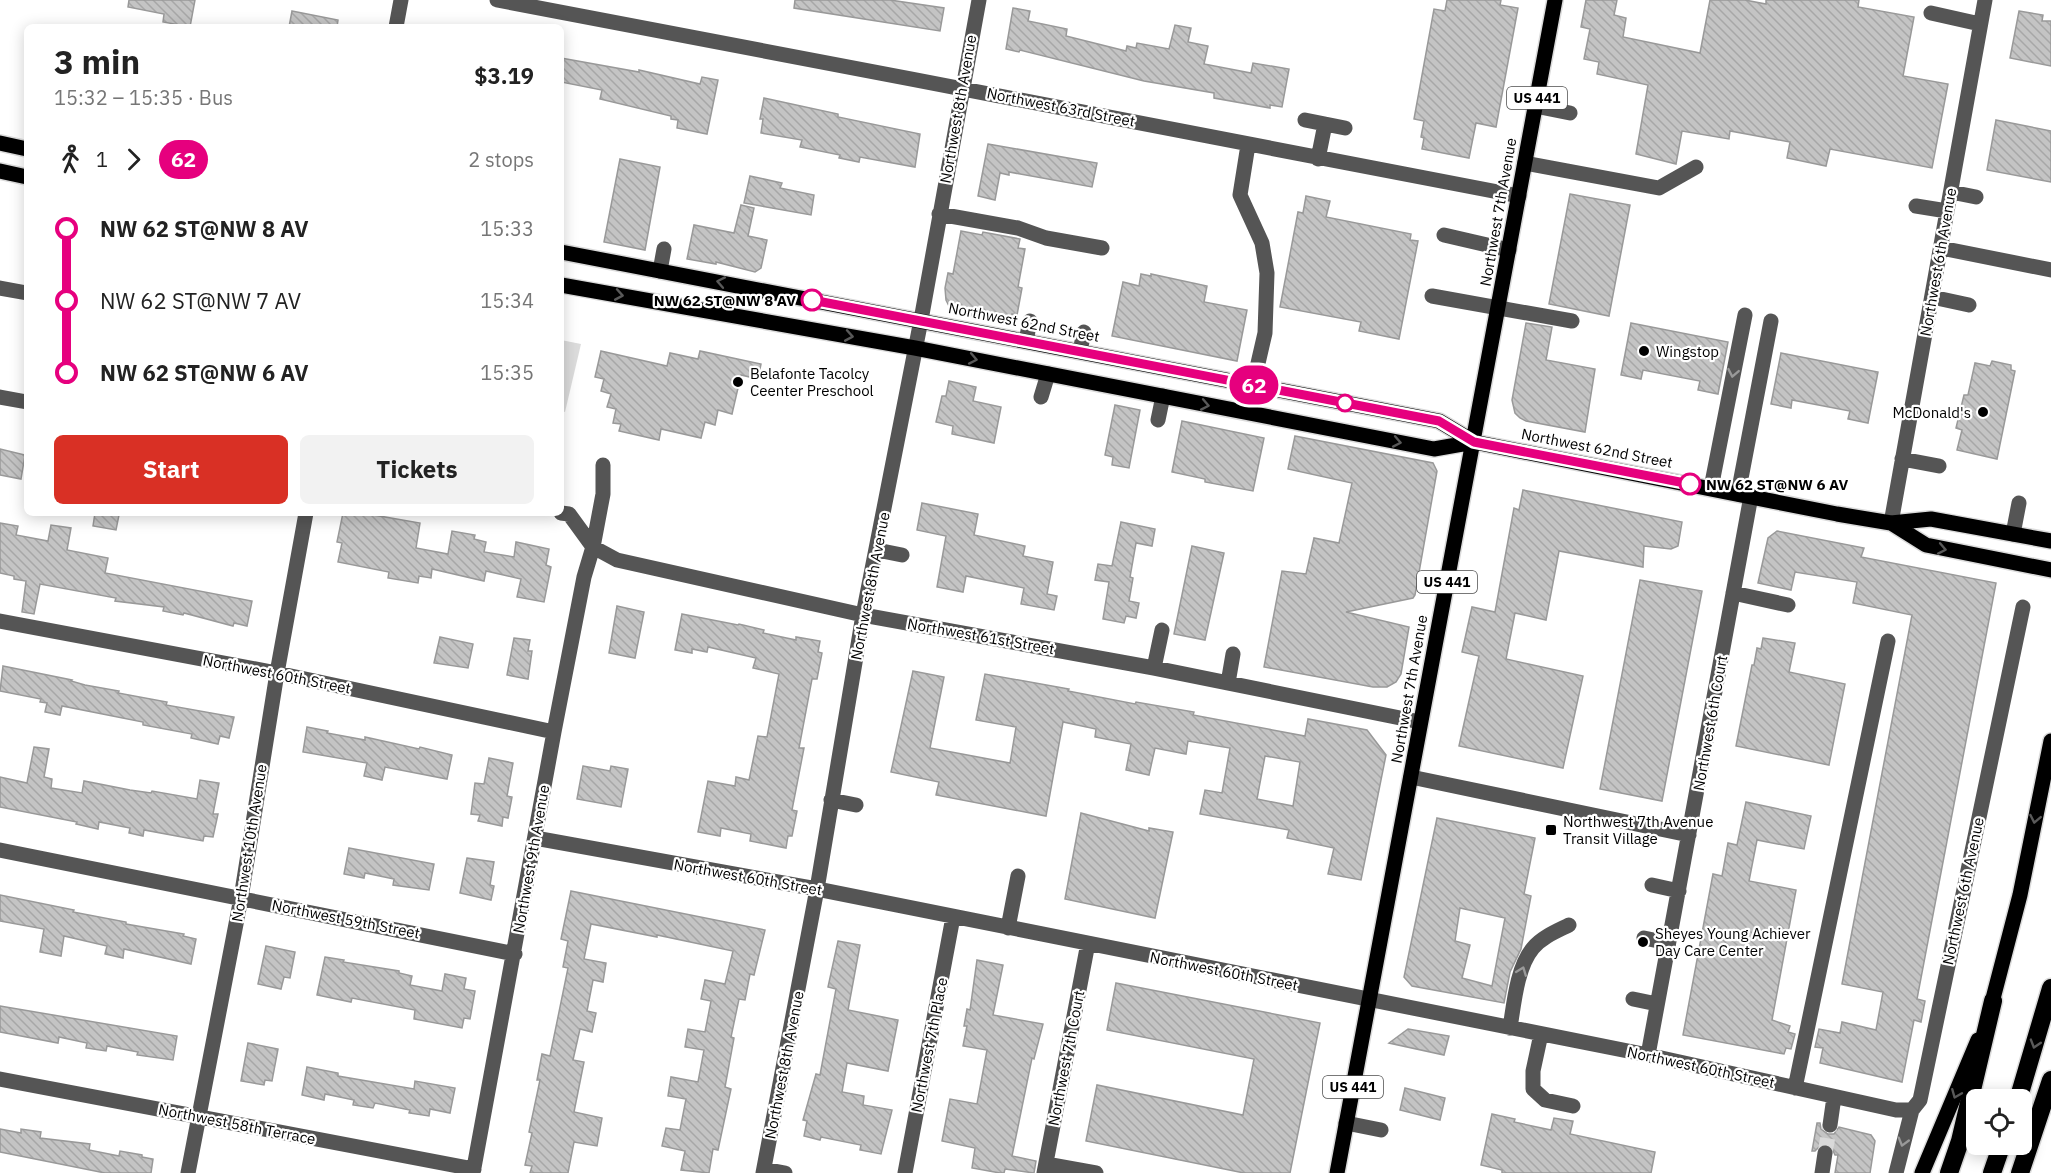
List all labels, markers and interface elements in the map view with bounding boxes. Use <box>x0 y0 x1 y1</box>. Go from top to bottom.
street label: Northwest 8th Avenue <box>936 33 980 185</box>
text: 3 min <box>54 40 140 83</box>
text: $3.19 <box>474 61 534 90</box>
street label: Northwest 63rd Street <box>985 83 1137 131</box>
text: 15:32 – 15:35 · Bus <box>54 84 233 111</box>
road number: US 441 <box>1507 87 1567 109</box>
street label: Northwest 7th Avenue <box>1476 136 1520 288</box>
icon: walk <box>54 143 87 176</box>
icon: forward <box>117 143 150 176</box>
text: 62 <box>171 145 196 173</box>
text: 1 <box>96 146 108 173</box>
text: 2 stops <box>468 146 534 173</box>
street label: Northwest 6th Avenue <box>1916 186 1960 338</box>
text: NW 62 ST@NW 8 AV <box>100 214 309 243</box>
text: 15:33 <box>480 215 534 242</box>
one-way arrow <box>716 276 726 289</box>
text: NW 62 ST@NW 7 AV <box>100 286 301 315</box>
text: 15:34 <box>480 287 534 314</box>
one-way arrow <box>614 289 623 301</box>
marker: NW 62 ST@NW 8 AV <box>801 289 823 311</box>
place label: NW 62 ST@NW 8 AV <box>654 291 796 310</box>
street label: Northwest 62nd Street <box>947 298 1101 346</box>
one-way arrow <box>844 329 854 342</box>
place label: Wingstop <box>1656 342 1719 361</box>
marker: Wingstop <box>1637 344 1651 358</box>
one-way arrow <box>967 352 977 365</box>
text: NW 62 ST@NW 6 AV <box>100 358 309 387</box>
text: 15:35 <box>480 359 534 386</box>
place label: Belafonte Tacolcy Ceenter Preschool <box>750 364 874 400</box>
line badge: 62 <box>1227 366 1281 404</box>
one-way arrow <box>1727 367 1740 377</box>
text: 62 <box>1241 371 1267 399</box>
marker: Belafonte Tacolcy Ceenter Preschool <box>731 375 745 389</box>
unlabelled marker <box>1336 394 1354 412</box>
one-way arrow <box>1200 398 1210 411</box>
place label: McDonald's <box>1893 403 1971 422</box>
marker: McDonald's <box>1976 405 1990 419</box>
street label: Northwest 62nd Street <box>1520 424 1674 472</box>
button: Start <box>54 435 288 504</box>
button: Tickets <box>300 435 534 504</box>
one-way arrow <box>1391 435 1401 448</box>
marker: NW 62 ST@NW 6 AV <box>1679 473 1701 495</box>
place label: NW 62 ST@NW 6 AV <box>1706 475 1848 494</box>
street label: Northwest 8th Avenue <box>846 510 894 662</box>
one-way arrow <box>1937 542 1947 555</box>
road number: US 441 <box>1417 571 1477 593</box>
street label: Northwest 7th Avenue <box>1387 613 1431 765</box>
street label: Northwest 61st Street <box>906 614 1056 658</box>
street label: Northwest 60th Street <box>201 650 353 698</box>
street label: Northwest 6th Court <box>1689 654 1731 792</box>
street label: Northwest 10th Avenue <box>227 763 271 923</box>
street label: Northwest 9th Avenue <box>509 783 553 935</box>
place label: Northwest 7th Avenue Transit Village <box>1563 812 1713 848</box>
one-way arrow <box>2029 814 2042 824</box>
street label: Northwest 6th Avenue <box>1938 815 1988 967</box>
marker: Northwest 7th Avenue Transit Village <box>1544 823 1558 837</box>
street label: Northwest 60th Street <box>672 855 824 899</box>
street label: Northwest 59th Street <box>270 895 422 943</box>
place label: Sheyes Young Achiever Day Care Center <box>1655 924 1811 960</box>
marker: Sheyes Young Achiever Day Care Center <box>1636 935 1650 949</box>
street label: Northwest 60th Street <box>1148 947 1300 995</box>
one-way arrow <box>1515 966 1528 977</box>
street label: Northwest 7th Place <box>907 976 951 1114</box>
street label: Northwest 8th Avenue <box>760 989 808 1141</box>
street label: Northwest 7th Court <box>1044 989 1088 1127</box>
one-way arrow <box>2030 1038 2042 1049</box>
street label: Northwest 60th Street <box>1625 1042 1777 1092</box>
road number: US 441 <box>1323 1076 1383 1098</box>
one-way arrow <box>1951 1088 1963 1099</box>
map controls <box>1966 1089 2032 1155</box>
button: locate <box>1966 1089 2032 1155</box>
street label: Northwest 58th Terrace <box>157 1099 317 1149</box>
one-way arrow <box>1898 1136 1910 1146</box>

